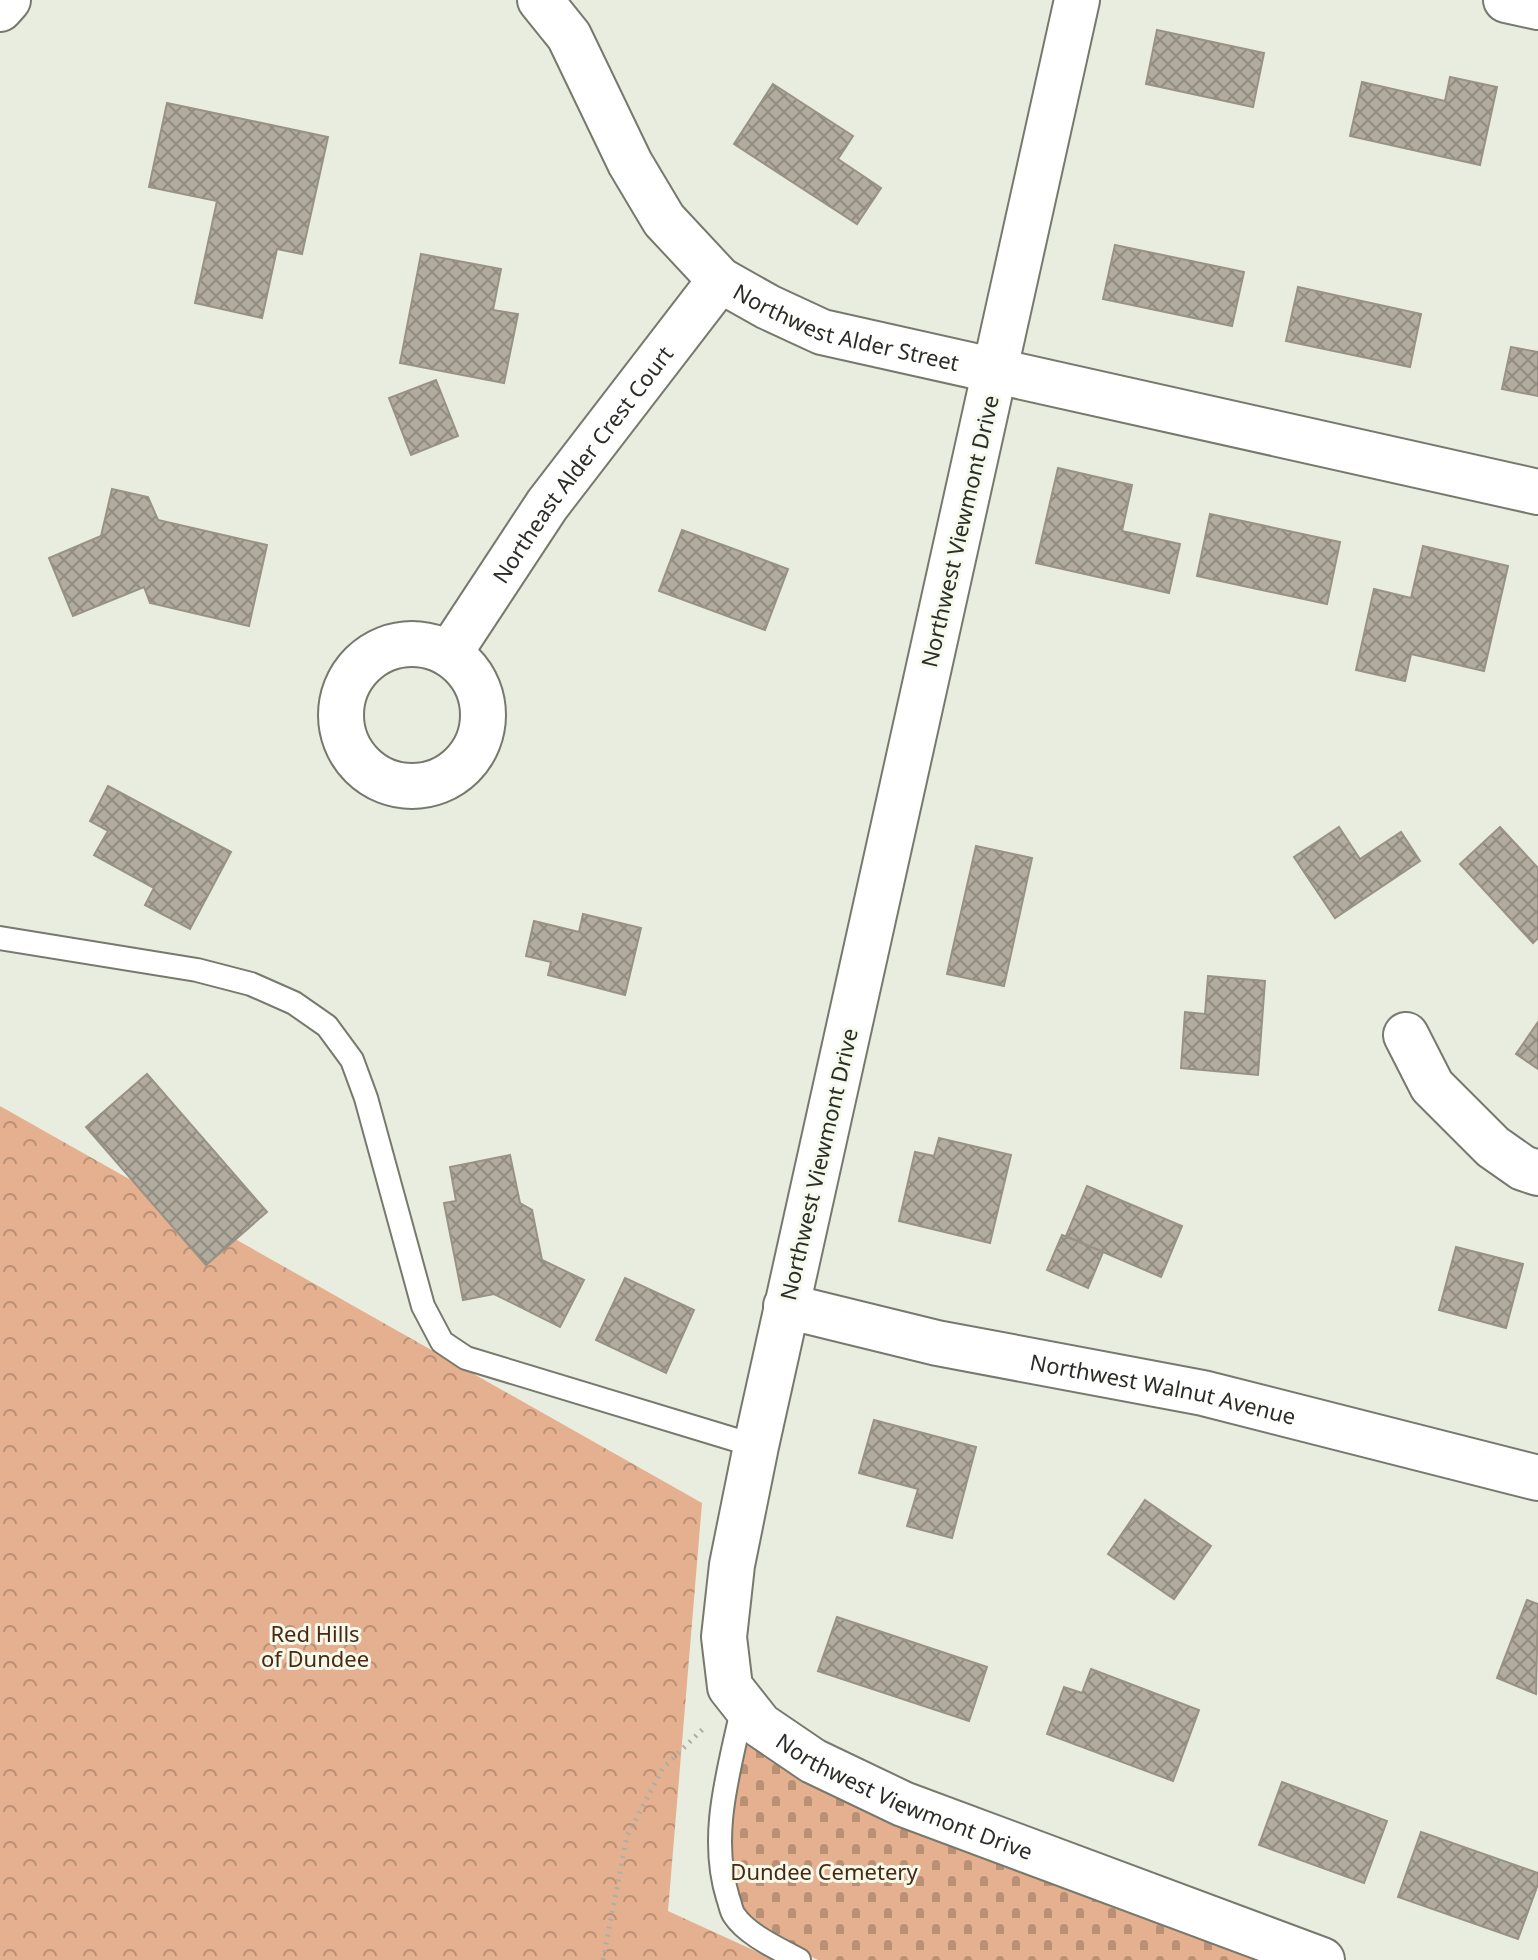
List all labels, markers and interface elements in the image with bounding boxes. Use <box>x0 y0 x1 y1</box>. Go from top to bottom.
street label: Northwest Alder Street <box>728 276 962 377</box>
street label: Northeast Alder Crest Court <box>485 339 679 588</box>
street label: Northwest Viewmont Drive <box>913 392 1005 670</box>
street label: Northwest Viewmont Drive <box>772 1025 864 1303</box>
street label: Northwest Walnut Avenue <box>1028 1346 1299 1431</box>
park label: Red Hills of Dundee <box>261 1618 369 1673</box>
street label: Northwest Viewmont Drive <box>771 1725 1037 1866</box>
park label: Dundee Cemetery <box>730 1856 918 1886</box>

